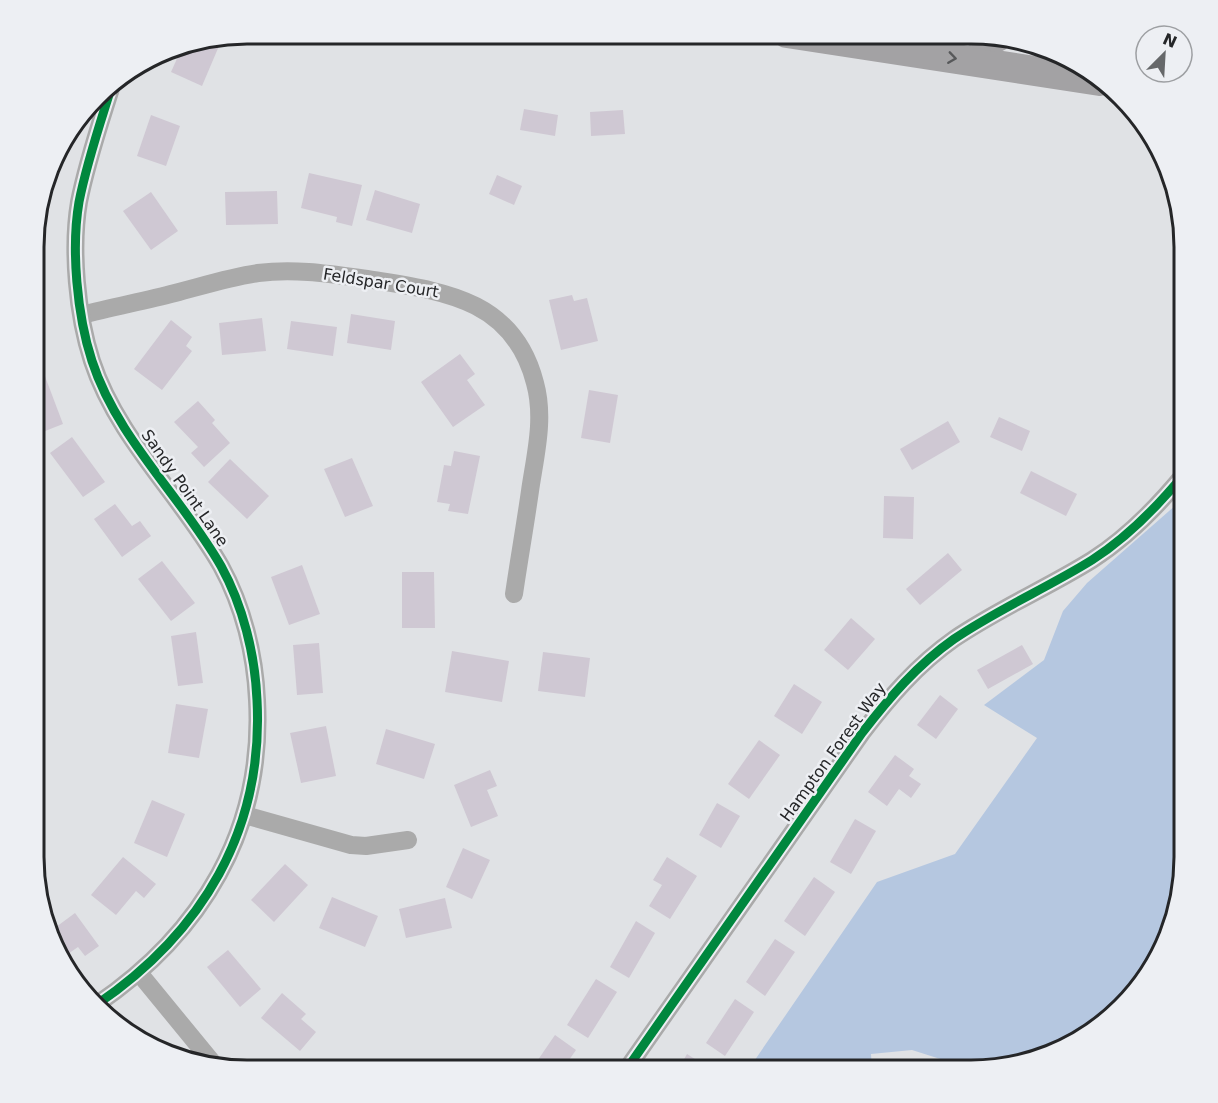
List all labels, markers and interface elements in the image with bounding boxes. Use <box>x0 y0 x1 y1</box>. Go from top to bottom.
north arrow <box>1134 24 1194 84</box>
text: N <box>1160 29 1180 52</box>
one-way arrow <box>947 52 957 64</box>
street label: Feldspar Court <box>322 264 440 302</box>
street label: Sandy Point Lane <box>138 426 232 550</box>
street label: Hampton Forest Way <box>776 679 890 825</box>

